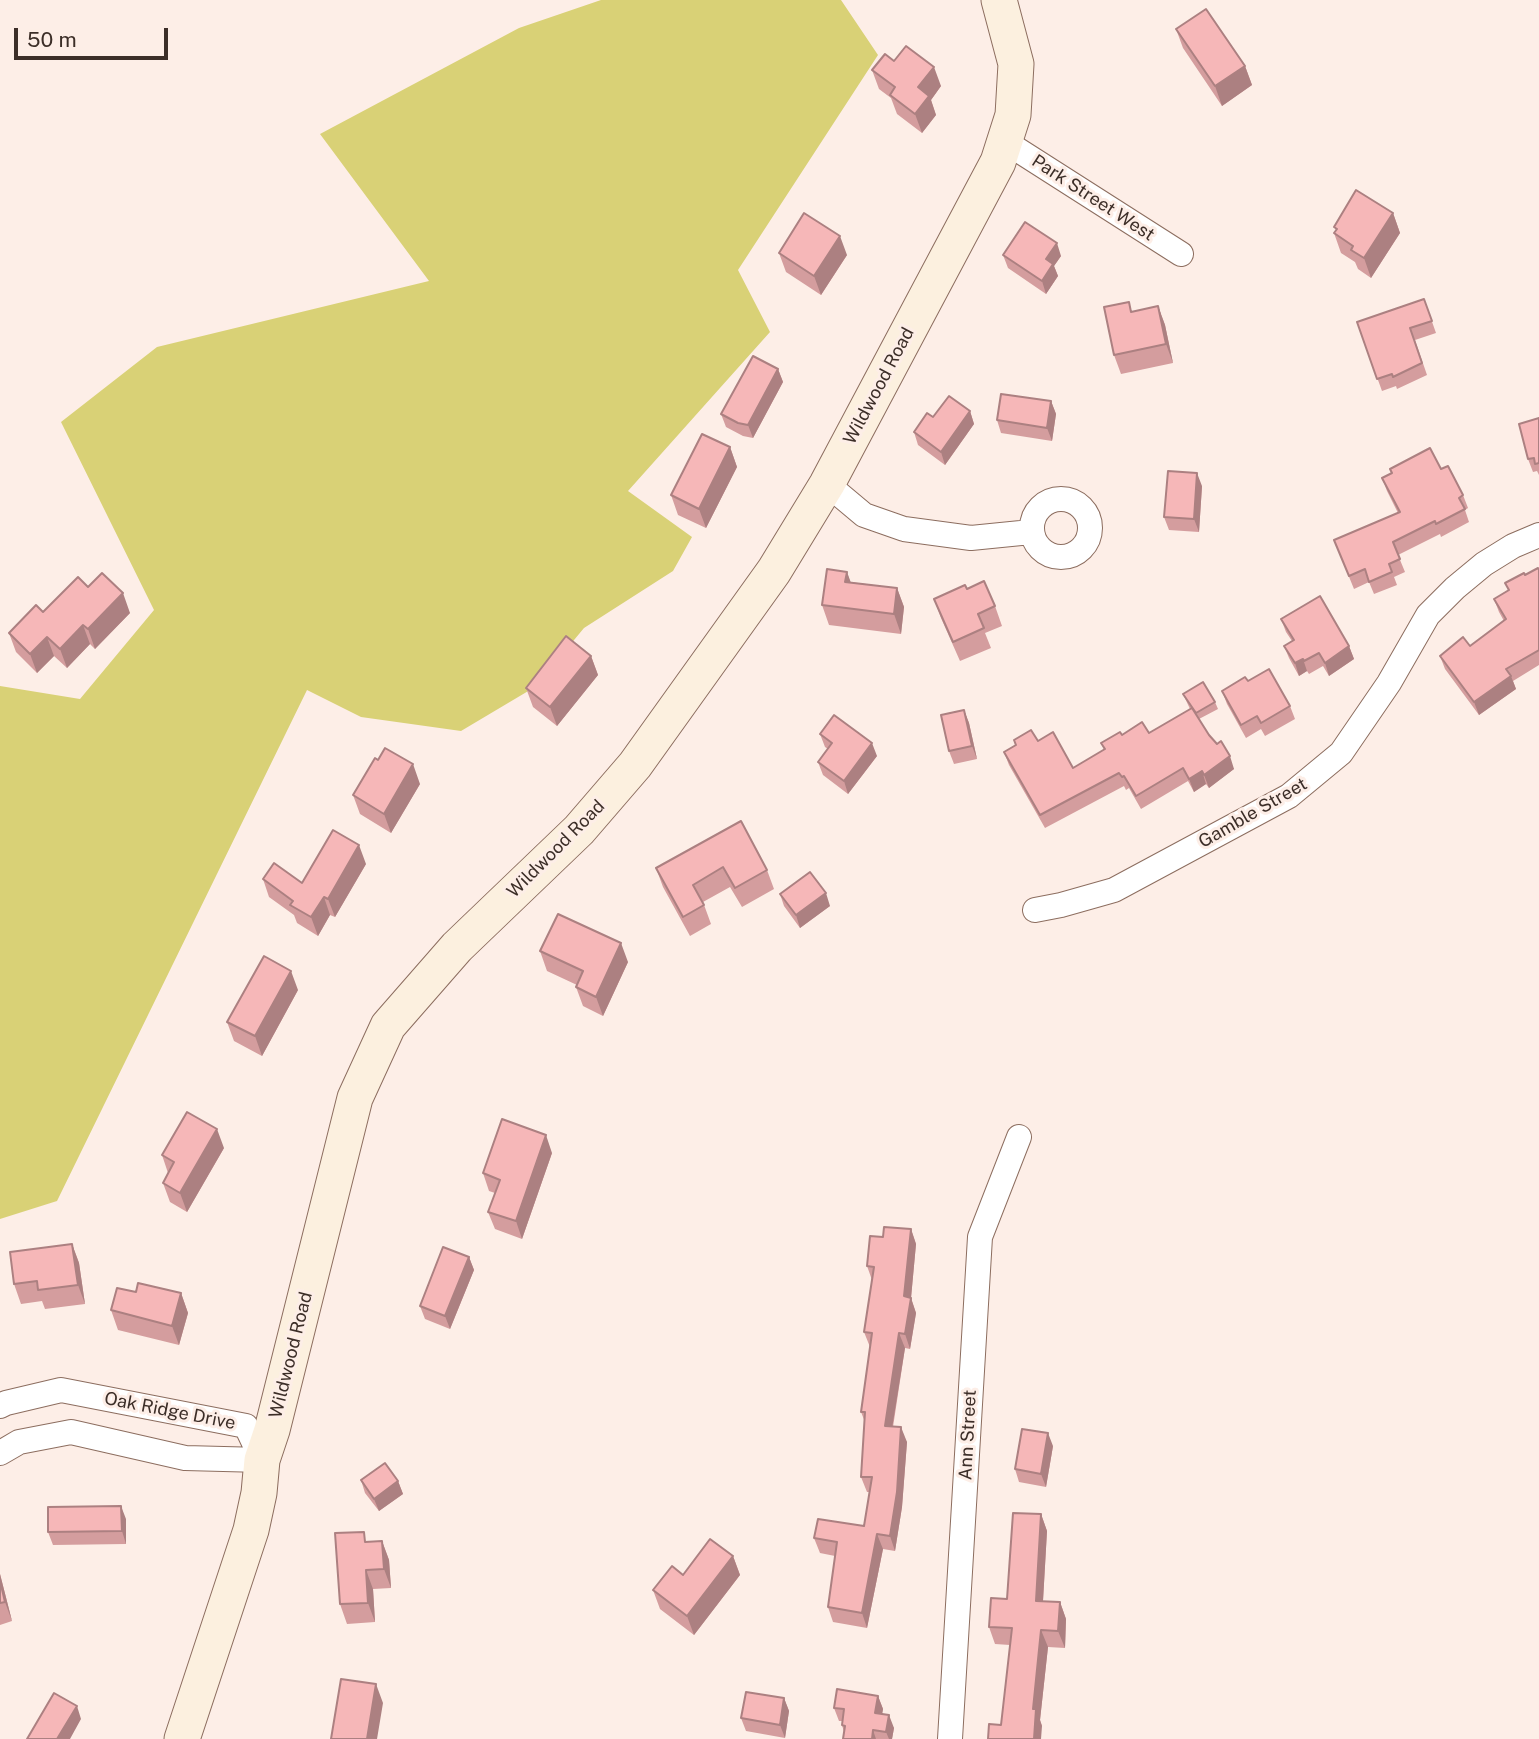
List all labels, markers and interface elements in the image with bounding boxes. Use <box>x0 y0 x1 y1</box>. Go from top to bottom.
scale bar <box>18 14 172 58</box>
text: 50 m <box>27 27 77 52</box>
street label: Park Street West <box>1028 150 1158 246</box>
street label: Wildwood Road <box>839 324 919 448</box>
street label: Gamble Street <box>1195 773 1311 853</box>
street label: Wildwood Road <box>503 796 609 902</box>
street label: Wildwood Road <box>265 1290 317 1420</box>
street label: Oak Ridge Drive <box>103 1388 237 1434</box>
street label: Ann Street <box>955 1389 981 1481</box>

